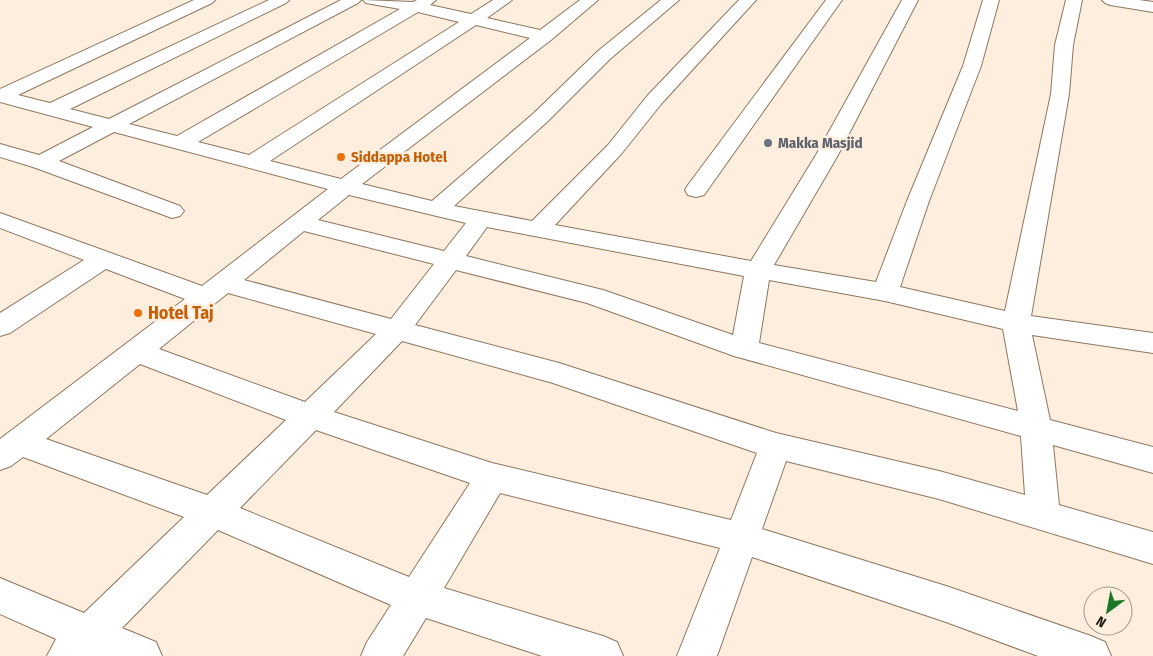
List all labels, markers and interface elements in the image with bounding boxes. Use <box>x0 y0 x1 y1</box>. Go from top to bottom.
place label: Makka Masjid <box>778 134 863 152</box>
marker: Makka Masjid <box>762 137 774 149</box>
place label: Siddappa Hotel <box>351 148 448 166</box>
marker: Siddappa Hotel <box>335 151 347 163</box>
place label: Hotel Taj <box>148 302 214 324</box>
marker: Hotel Taj <box>132 307 144 319</box>
north arrow <box>1083 586 1133 636</box>
text: N <box>1093 612 1109 631</box>

